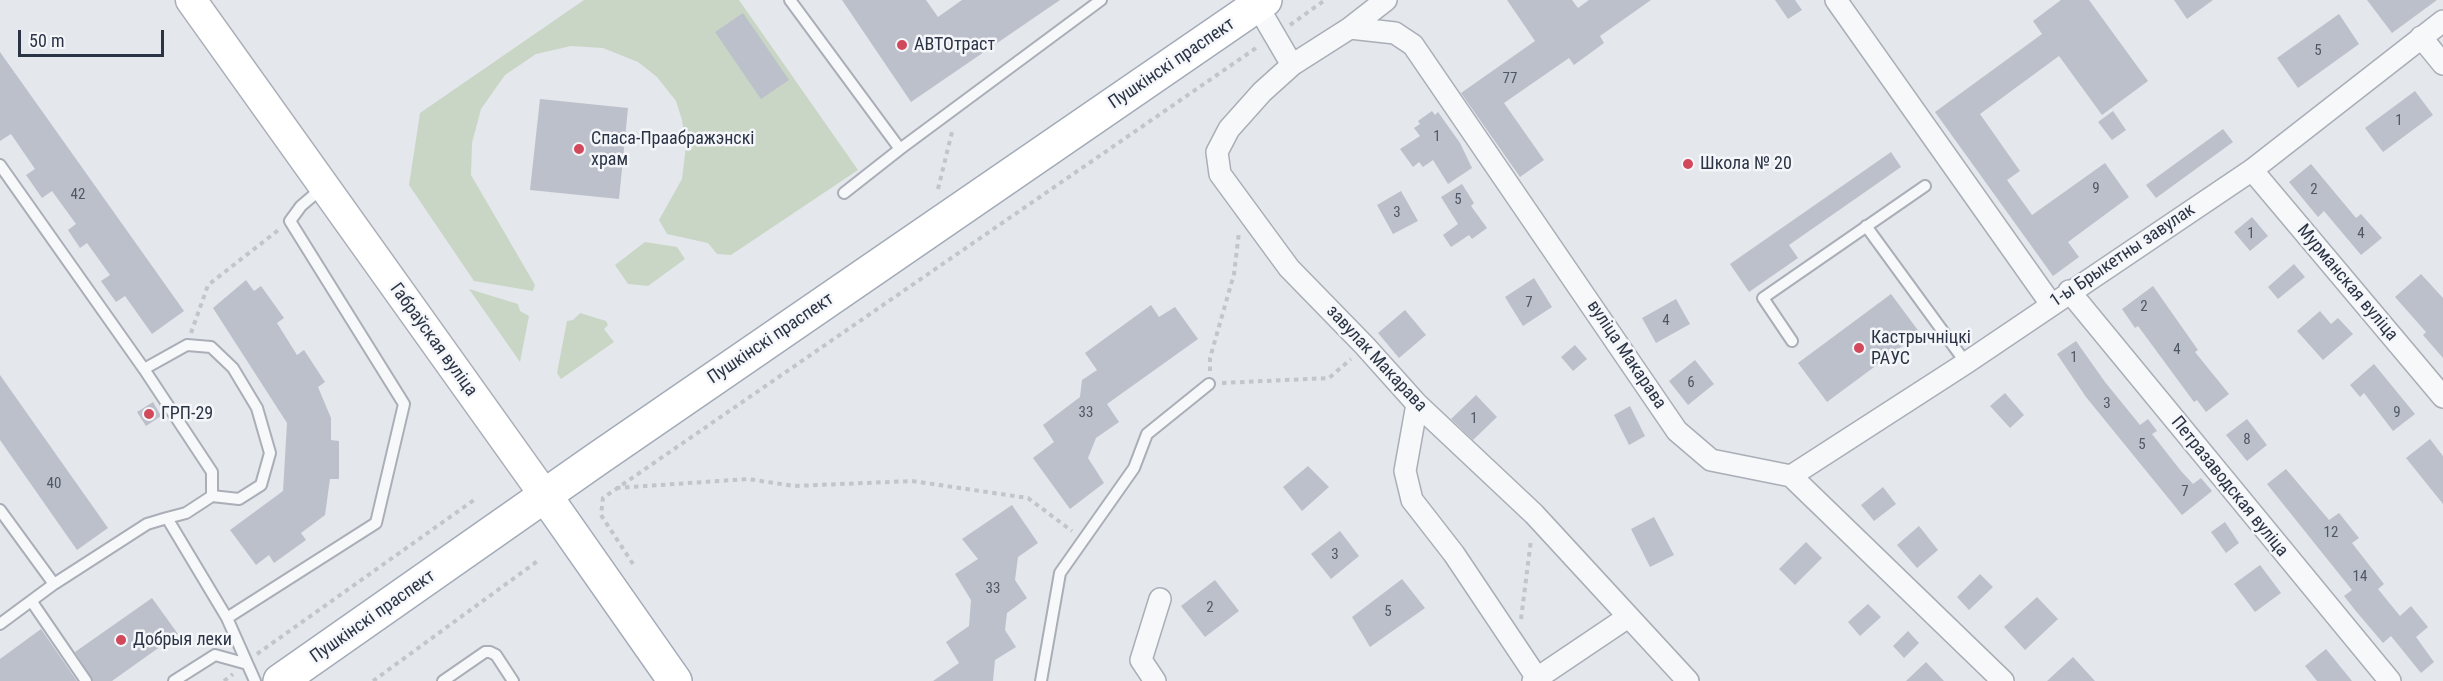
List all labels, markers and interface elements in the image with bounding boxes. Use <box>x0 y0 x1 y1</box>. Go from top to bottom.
street label: Пушкінскі праспект <box>1105 14 1239 114</box>
scale bar <box>21 18 166 56</box>
text: 50 m <box>29 30 64 51</box>
place label: АВТОтраст <box>914 34 995 56</box>
marker: АВТОтраст <box>895 38 909 52</box>
house number: 5 <box>2314 42 2322 60</box>
house number: 77 <box>1503 70 1517 88</box>
house number: 1 <box>2395 112 2403 130</box>
place label: Спаса-Праабражэнскі храм <box>591 128 754 170</box>
house number: 1 <box>1433 128 1441 146</box>
marker: Спаса-Праабражэнскі храм <box>572 142 586 156</box>
place label: Школа № 20 <box>1700 153 1792 175</box>
marker: Школа № 20 <box>1681 157 1695 171</box>
house number: 9 <box>2092 180 2100 198</box>
house number: 2 <box>2310 181 2318 199</box>
house number: 42 <box>71 186 85 204</box>
house number: 5 <box>1454 191 1462 209</box>
street label: 1-ы Брыкетны завулак <box>2046 200 2200 312</box>
house number: 3 <box>1393 204 1401 222</box>
street label: Мурманская вуліца <box>2292 220 2402 346</box>
house number: 1 <box>2247 225 2255 243</box>
house number: 4 <box>2357 225 2365 243</box>
street label: Габраўская вуліца <box>385 279 481 401</box>
street label: Пушкінскі праспект <box>704 289 838 389</box>
house number: 7 <box>1525 294 1533 312</box>
street label: вуліца Макарава <box>1582 297 1670 413</box>
house number: 2 <box>2140 298 2148 316</box>
street label: завулак Макарава <box>1321 301 1431 417</box>
house number: 4 <box>1662 312 1670 330</box>
place label: Кастрычніцкі РАУС <box>1871 327 1971 370</box>
marker: Кастрычніцкі РАУС <box>1852 341 1866 355</box>
house number: 4 <box>2173 341 2181 359</box>
house number: 1 <box>2070 349 2078 367</box>
house number: 6 <box>1687 374 1695 392</box>
house number: 3 <box>2103 395 2111 413</box>
place label: ГРП-29 <box>161 403 213 425</box>
house number: 33 <box>1079 404 1093 422</box>
house number: 9 <box>2393 404 2401 422</box>
marker: ГРП-29 <box>142 407 156 421</box>
house number: 1 <box>1470 410 1478 428</box>
street label: Петразаводская вуліца <box>2166 412 2292 562</box>
house number: 8 <box>2243 431 2251 449</box>
house number: 5 <box>2138 436 2146 454</box>
house number: 40 <box>47 475 61 493</box>
house number: 7 <box>2181 483 2189 501</box>
house number: 12 <box>2324 524 2338 542</box>
house number: 3 <box>1331 546 1339 564</box>
street label: Пушкінскі праспект <box>306 566 440 668</box>
house number: 14 <box>2353 568 2367 586</box>
house number: 33 <box>986 580 1000 598</box>
house number: 2 <box>1206 599 1214 617</box>
house number: 5 <box>1384 603 1392 621</box>
place label: Добрыя леки <box>133 629 232 651</box>
marker: Добрыя леки <box>114 633 128 647</box>

